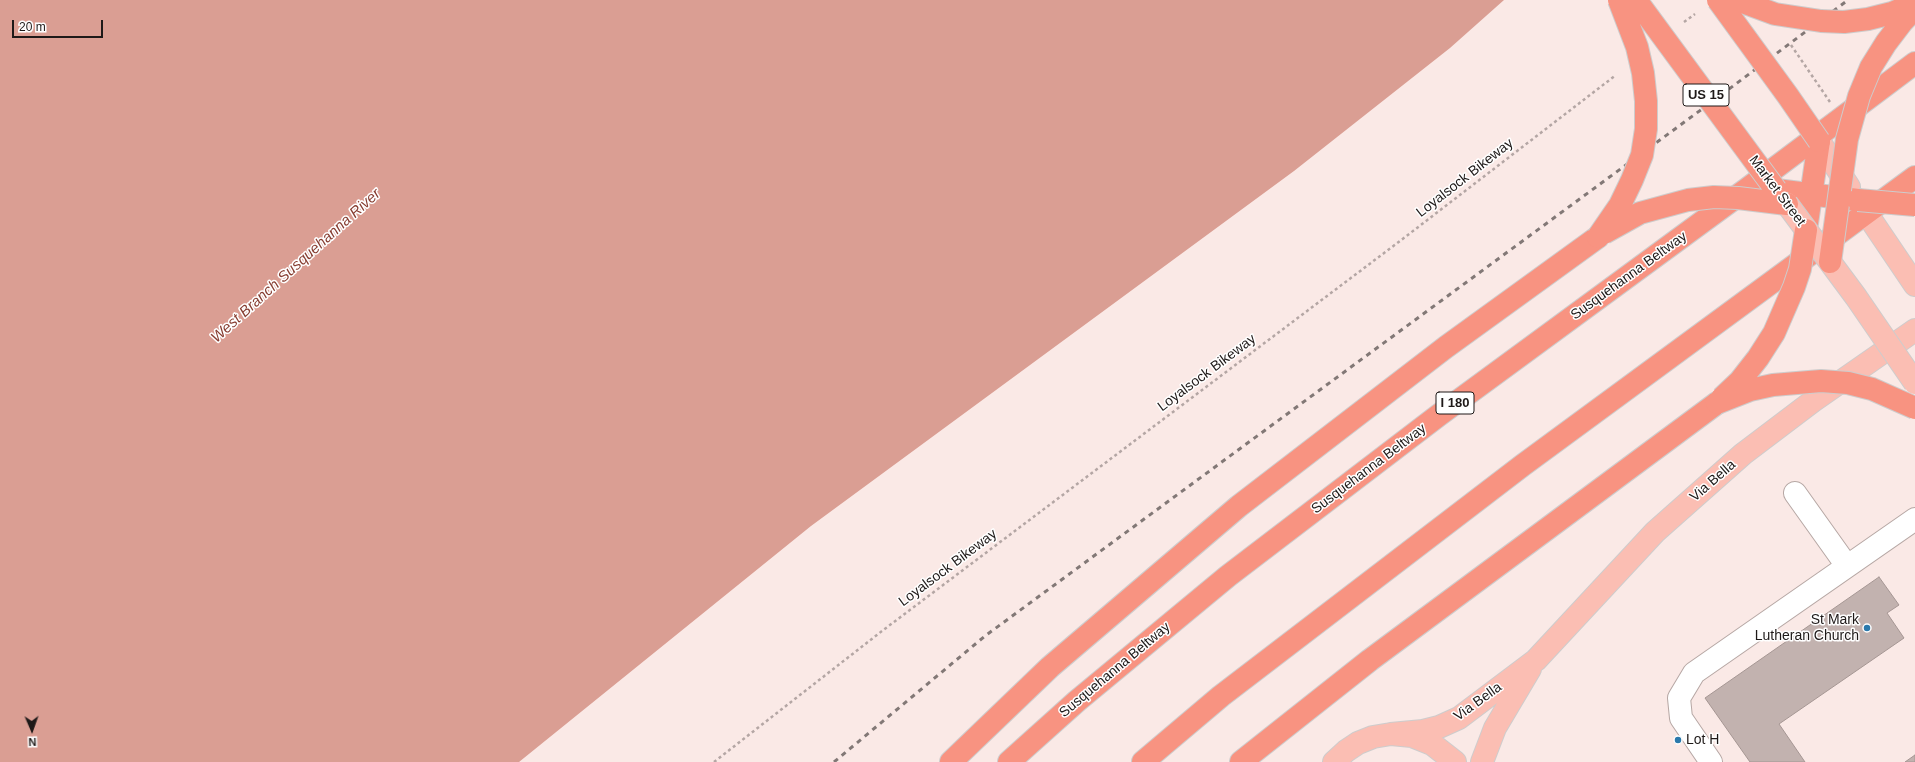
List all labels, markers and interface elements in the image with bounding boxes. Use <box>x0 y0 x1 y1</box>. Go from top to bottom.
scale bar <box>14 12 105 38</box>
text: 20 m <box>19 20 46 34</box>
road number: US 15 <box>1683 84 1729 106</box>
street label: Loyalsock Bikeway <box>1413 135 1517 221</box>
street label: Market Street <box>1745 152 1809 230</box>
water label: West Branch Susquehanna River <box>208 185 384 347</box>
street label: Susquehanna Beltway <box>1568 228 1690 324</box>
street label: Loyalsock Bikeway <box>1155 331 1259 415</box>
road number: I 180 <box>1436 392 1474 414</box>
street label: Susquehanna Beltway <box>1308 420 1430 518</box>
street label: Via Bella <box>1687 457 1739 505</box>
street label: Loyalsock Bikeway <box>896 526 1000 610</box>
place label: St Mark Lutheran Church <box>1755 612 1859 644</box>
street label: Susquehanna Beltway <box>1056 619 1174 721</box>
marker: St Mark Lutheran Church <box>1862 623 1872 633</box>
street label: Via Bella <box>1451 679 1505 725</box>
north arrow <box>12 710 52 750</box>
place label: Lot H <box>1686 732 1719 748</box>
marker: Lot H <box>1673 735 1683 745</box>
text: N <box>28 736 37 748</box>

